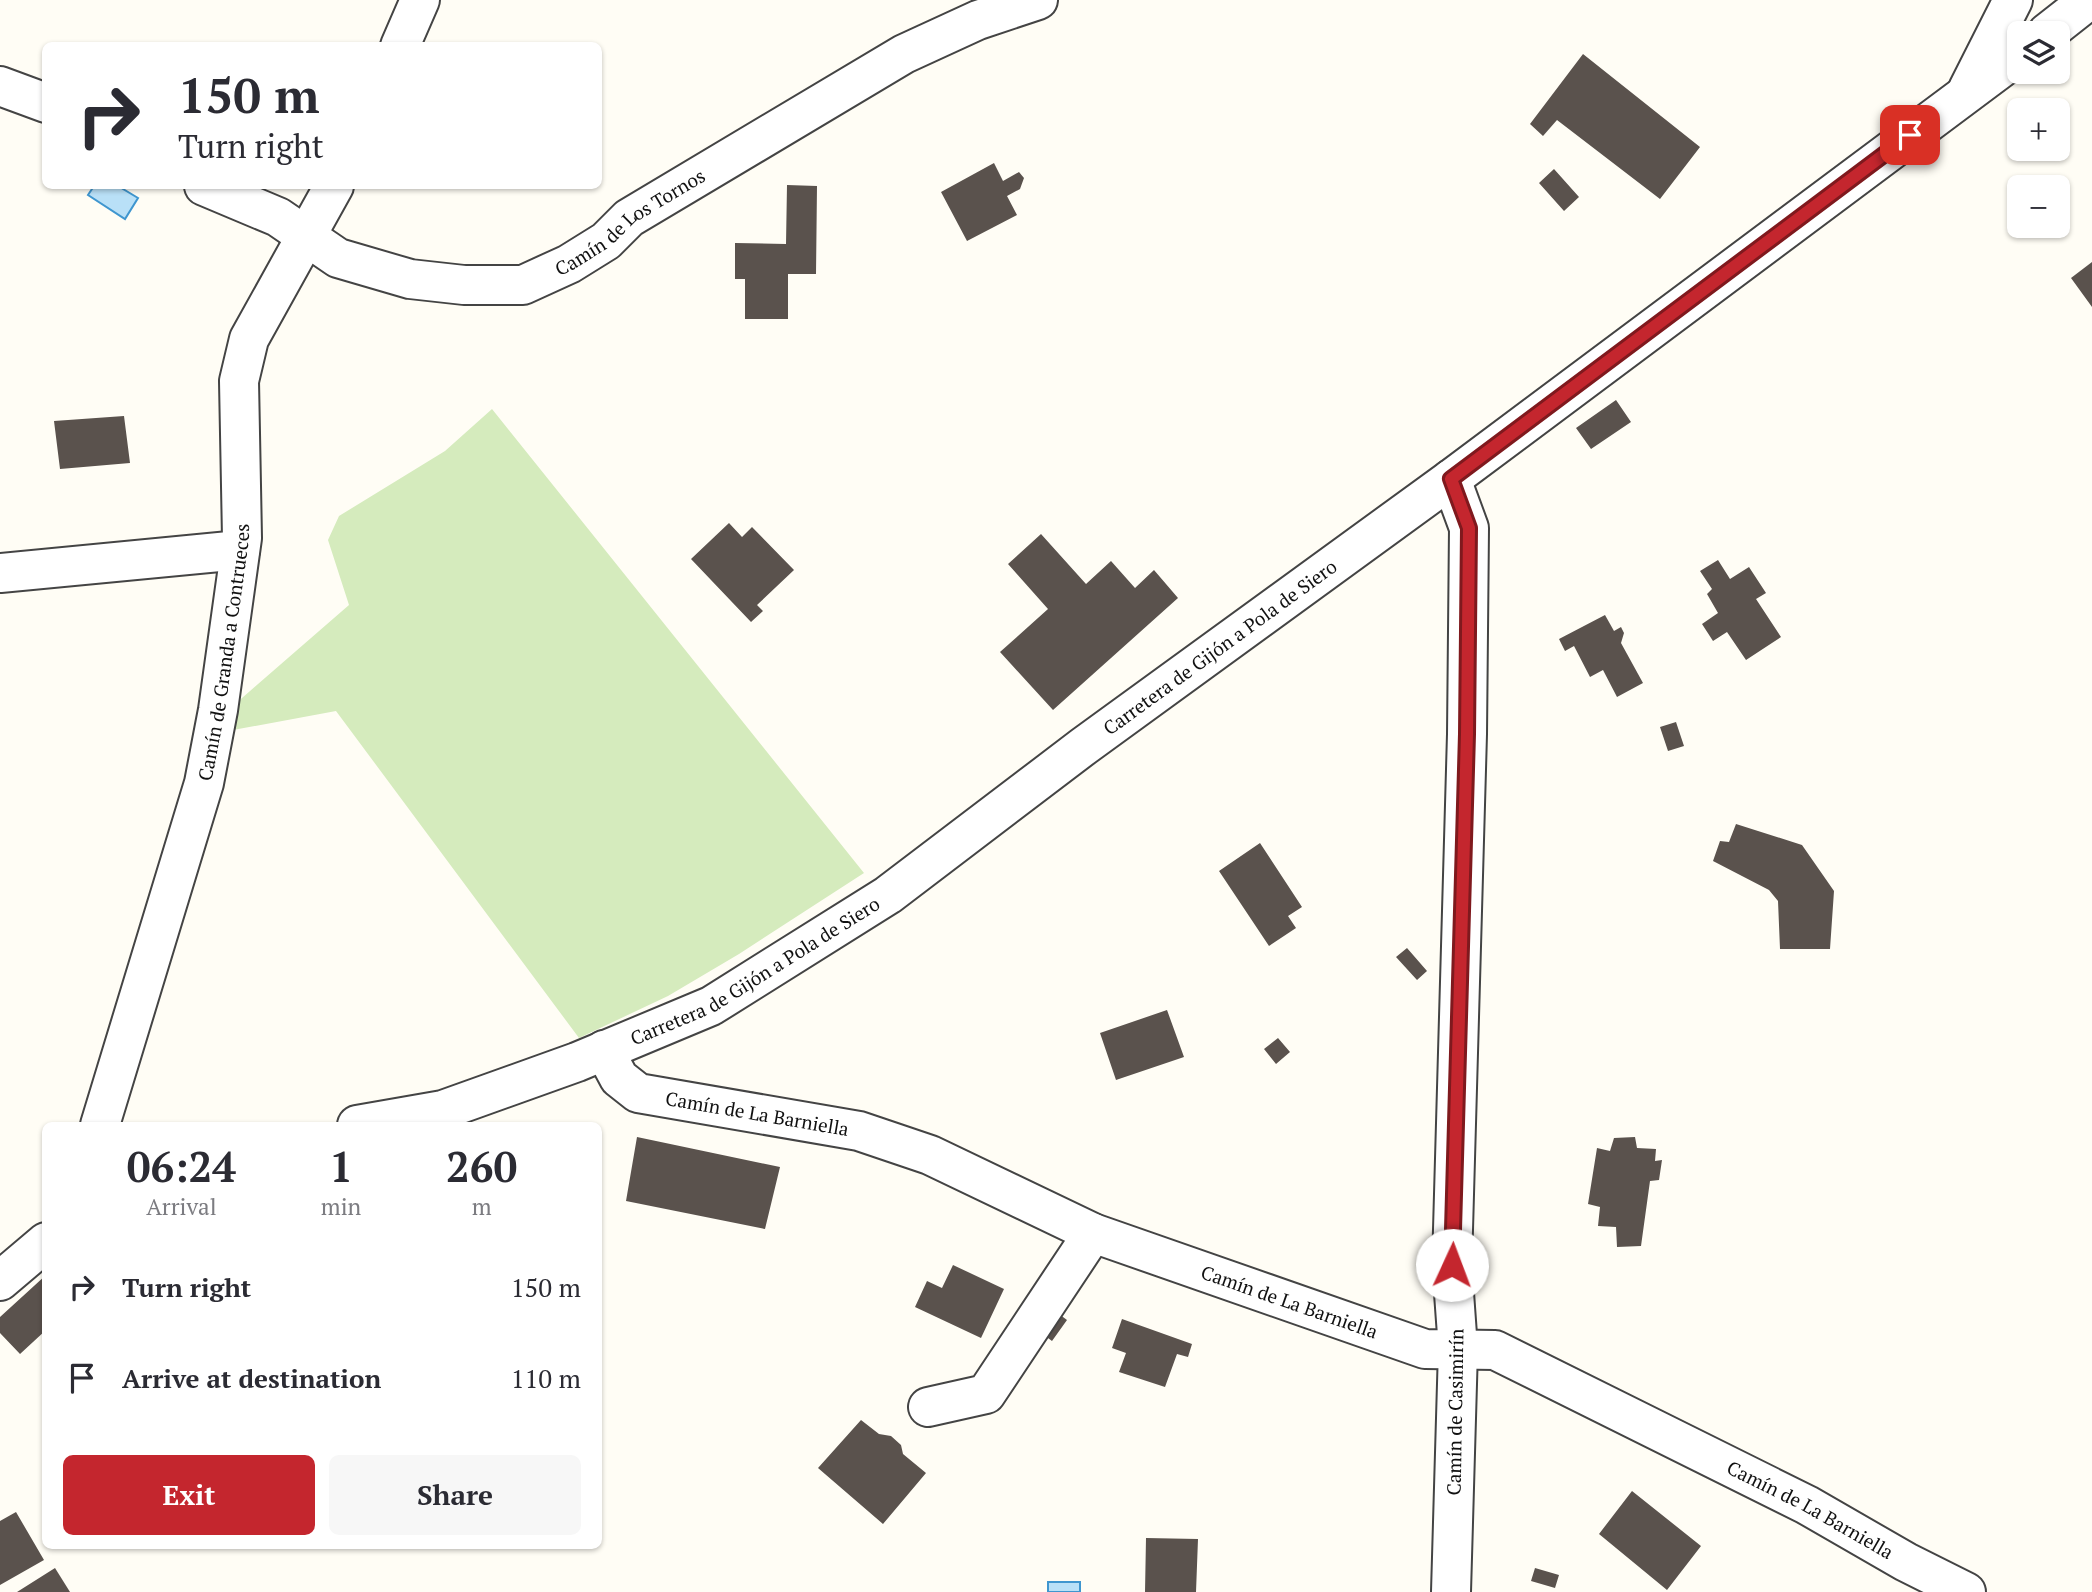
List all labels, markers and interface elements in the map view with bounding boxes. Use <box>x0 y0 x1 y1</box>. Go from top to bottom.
map controls <box>2007 21 2070 238</box>
button: layers <box>2007 21 2070 84</box>
text: 150 m <box>178 62 320 127</box>
icon: right <box>63 70 154 161</box>
button: + <box>2007 98 2070 161</box>
pin <box>1880 105 1940 165</box>
icon: arrive <box>1891 116 1929 154</box>
text: Turn right <box>178 125 324 167</box>
street label: Camín de Los Tornos <box>551 162 709 281</box>
button: − <box>2007 175 2070 238</box>
street label: Camín de Granda a Contrueces <box>192 523 254 783</box>
street label: Carretera de Gijón a Pola de Siero <box>1098 553 1341 740</box>
street label: Carretera de Gijón a Pola de Siero <box>626 890 884 1050</box>
street label: Camín de La Barniella <box>664 1085 851 1141</box>
text: 06:24 <box>127 1138 236 1194</box>
text: 1 <box>329 1138 353 1194</box>
text: 260 <box>446 1138 517 1194</box>
text: Arrival <box>146 1191 217 1222</box>
text: min <box>321 1191 361 1222</box>
text: m <box>472 1191 492 1222</box>
position arrow <box>1415 1228 1489 1302</box>
street label: Camín de La Barniella <box>1198 1259 1382 1344</box>
icon: right <box>63 1268 101 1306</box>
text: Turn right <box>122 1270 251 1304</box>
text: 150 m <box>511 1270 581 1304</box>
street label: Camín de Casimirín <box>1441 1328 1468 1496</box>
icon: arrive <box>63 1359 101 1397</box>
text: Arrive at destination <box>122 1361 381 1395</box>
text: 110 m <box>511 1361 581 1395</box>
street label: Camín de La Barniella <box>1723 1454 1899 1564</box>
button: Exit <box>63 1455 315 1535</box>
button: Share <box>329 1455 581 1535</box>

